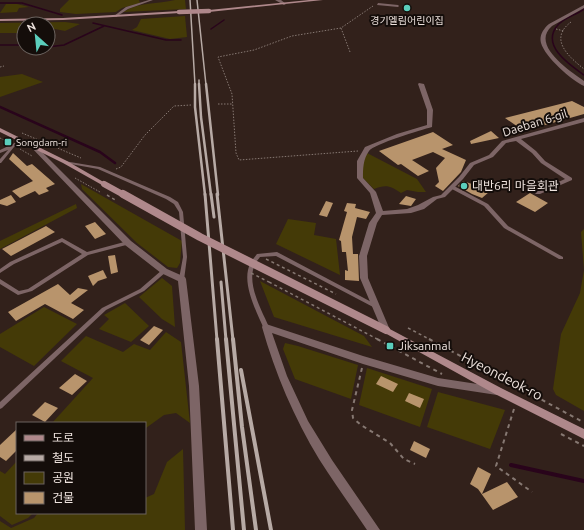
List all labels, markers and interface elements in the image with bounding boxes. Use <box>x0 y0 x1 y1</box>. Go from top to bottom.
marker: 경기엘림어린이집 <box>402 3 412 13</box>
place label: 경기엘림어린이집 <box>370 15 444 26</box>
north arrow <box>16 16 56 56</box>
text: N <box>25 20 38 34</box>
street label: Daeban 6-gil <box>501 106 569 139</box>
marker: Songdam-ri <box>3 137 13 147</box>
place label: Songdam-ri <box>16 137 67 148</box>
place label: 대반6리 마을회관 <box>472 179 559 192</box>
marker: 대반6리 마을회관 <box>459 181 469 191</box>
place label: Jiksanmal <box>398 339 451 352</box>
marker: Jiksanmal <box>385 341 395 351</box>
street label: Hyeondeok-ro <box>459 349 545 403</box>
legend <box>16 422 146 514</box>
text: 도로 <box>52 431 74 444</box>
text: 철도 <box>52 451 74 464</box>
text: 공원 <box>52 471 74 484</box>
text: 건물 <box>52 491 74 504</box>

